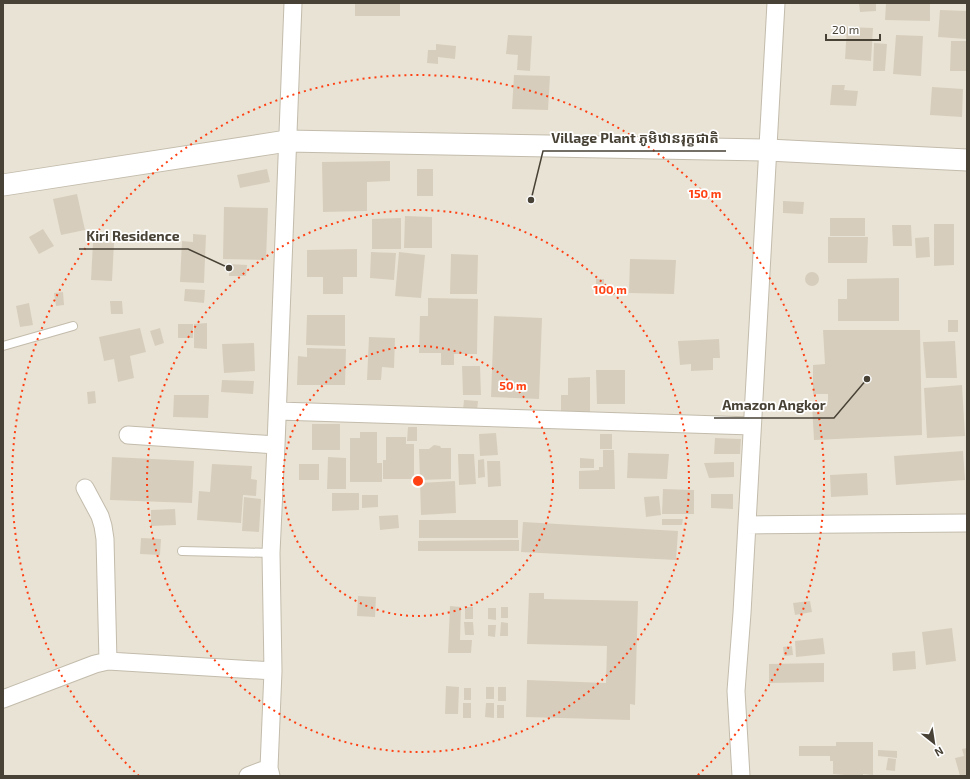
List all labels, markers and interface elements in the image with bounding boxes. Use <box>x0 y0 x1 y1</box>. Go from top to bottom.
scale bar <box>826 16 880 42</box>
text: 20 m <box>832 22 859 36</box>
callout: Village Plant ភូមិឋានរុក្ខជាតិ <box>543 125 726 151</box>
text: Village Plant ភូមិឋានរុក្ខជាតិ <box>551 129 719 147</box>
text: 150 m <box>689 186 721 200</box>
callout: Kiri Residence <box>79 223 188 249</box>
text: Kiri Residence <box>86 227 180 244</box>
text: 100 m <box>593 282 627 296</box>
text: 50 m <box>499 378 527 392</box>
callout: Amazon Angkor <box>714 392 834 418</box>
text: Amazon Angkor <box>722 396 826 413</box>
centre of rings <box>411 474 425 488</box>
north arrow <box>914 723 954 763</box>
text: N <box>933 744 946 760</box>

